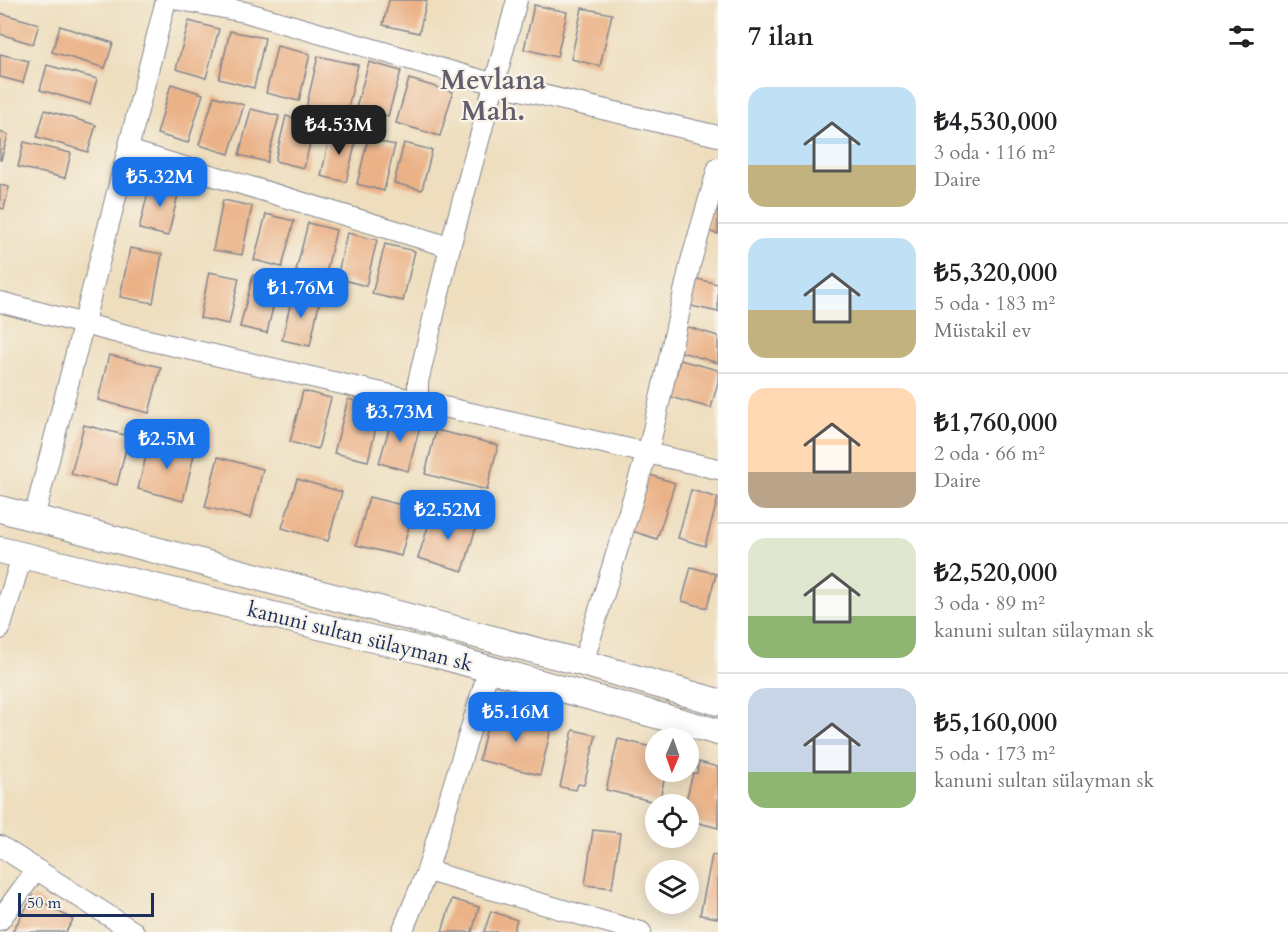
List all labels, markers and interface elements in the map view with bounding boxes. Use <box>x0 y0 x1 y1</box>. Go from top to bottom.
text: 7 ilan <box>748 19 814 54</box>
icon: filters <box>1225 20 1258 53</box>
district label: Mevlana Mah. <box>440 62 547 130</box>
text: ₺4,530,000 <box>934 104 1057 139</box>
pin: ₺4.53M <box>290 105 388 156</box>
text: ₺4.53M <box>305 111 373 138</box>
icon: home <box>796 111 868 183</box>
text: 3 oda · 116 m² <box>934 139 1055 166</box>
pin: ₺5.32M <box>111 157 209 208</box>
text: ₺5.32M <box>126 163 194 190</box>
text: Daire <box>934 166 981 193</box>
text: ₺5,320,000 <box>934 255 1057 290</box>
icon: home <box>796 262 868 334</box>
pin: ₺1.76M <box>252 268 350 319</box>
text: ₺1.76M <box>267 274 335 301</box>
text: 5 oda · 183 m² <box>934 290 1055 317</box>
text: Müstakil ev <box>934 317 1031 344</box>
pin: ₺3.73M <box>351 392 449 443</box>
text: ₺3.73M <box>366 398 434 425</box>
text: ₺1,760,000 <box>934 405 1057 440</box>
icon: home <box>796 412 868 484</box>
pin: ₺2.5M <box>125 419 209 470</box>
text: ₺2.5M <box>138 425 196 452</box>
text: 2 oda · 66 m² <box>934 440 1045 467</box>
text: Daire <box>934 467 981 494</box>
pin: ₺2.52M <box>399 490 497 541</box>
text: ₺2.52M <box>414 496 482 523</box>
text: ₺2,520,000 <box>934 555 1057 590</box>
icon: home <box>796 562 868 634</box>
text: 3 oda · 89 m² <box>934 590 1045 617</box>
street label: kanuni sultan sülayman sk <box>244 595 476 679</box>
text: kanuni sultan sülayman sk <box>934 617 1154 644</box>
pin: ₺5.16M <box>467 692 565 743</box>
text: ₺5.16M <box>482 698 550 725</box>
text: ₺5,160,000 <box>934 705 1057 740</box>
icon: home <box>796 712 868 784</box>
north arrow <box>645 728 699 782</box>
map controls <box>645 728 699 914</box>
text: 5 oda · 173 m² <box>934 740 1055 767</box>
text: kanuni sultan sülayman sk <box>934 767 1154 794</box>
button: locate <box>645 794 699 848</box>
button: layers <box>645 860 699 914</box>
scale bar <box>18 890 154 918</box>
text: 50 m <box>27 892 61 914</box>

